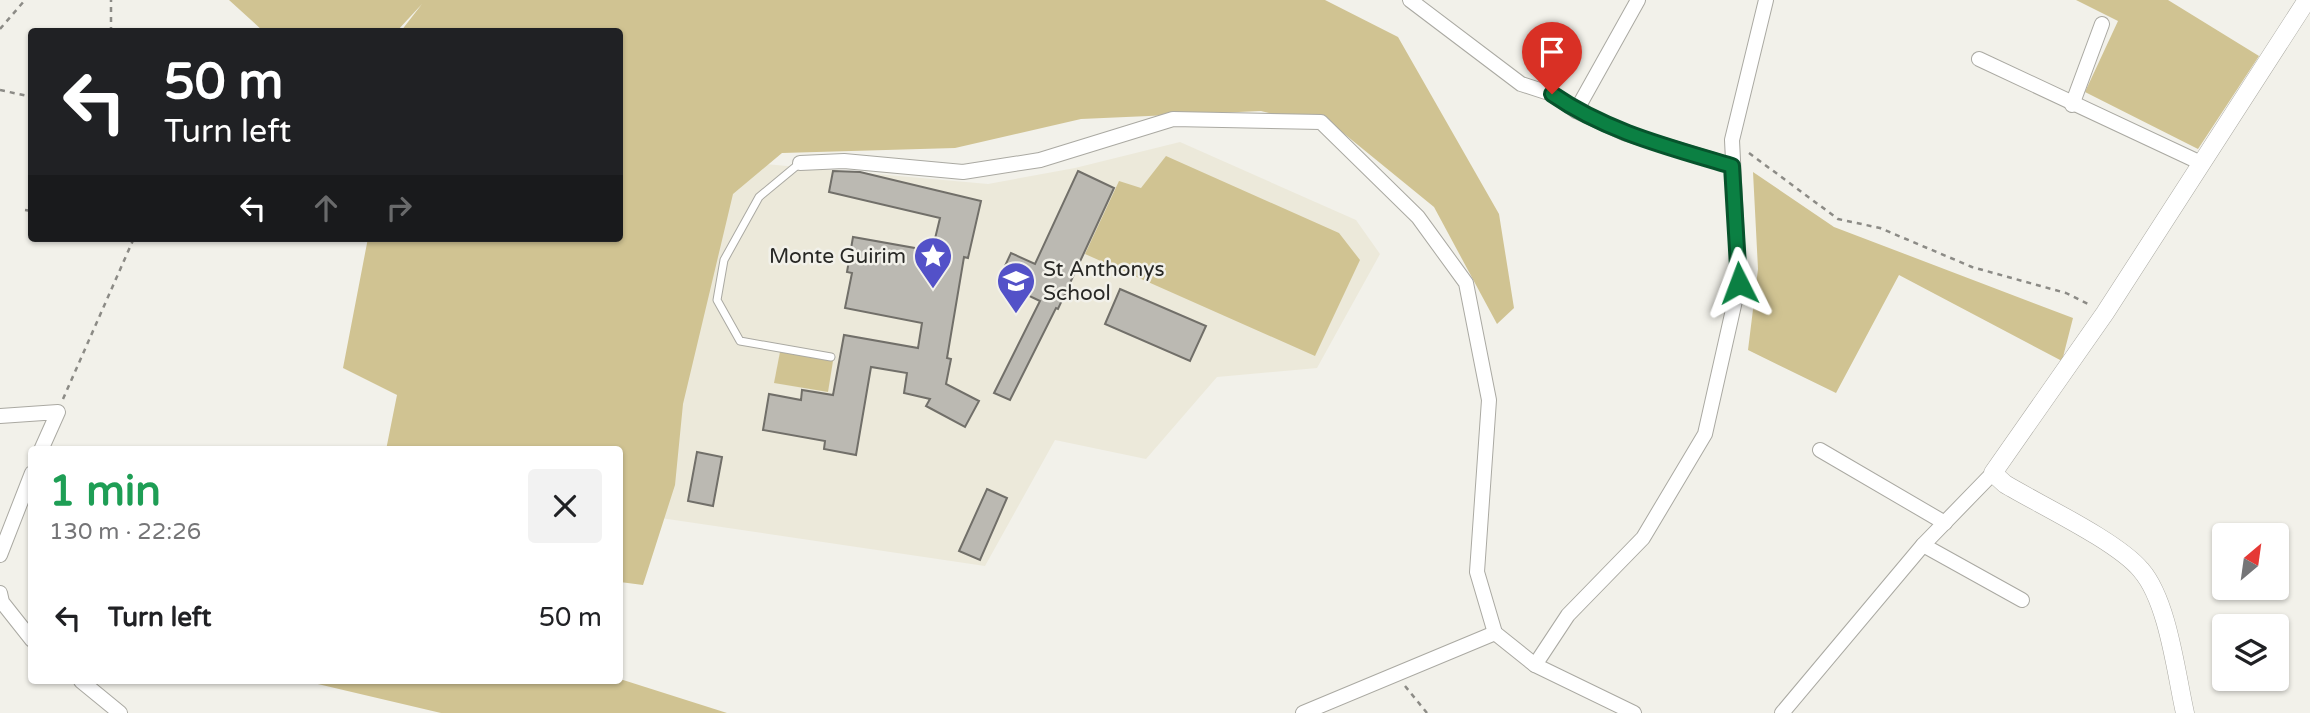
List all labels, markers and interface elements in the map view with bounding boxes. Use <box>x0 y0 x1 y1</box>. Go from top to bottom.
pin <box>1522 22 1582 94</box>
icon: arrive <box>1533 33 1571 71</box>
text: 50 m <box>164 53 283 112</box>
icon: left <box>49 56 140 147</box>
text: Turn left <box>164 113 291 151</box>
icon: left <box>234 189 272 227</box>
icon: ahead <box>307 189 345 227</box>
icon: right <box>380 189 418 227</box>
place icon: Monte Guirim <box>912 235 954 290</box>
place label: Monte Guirim <box>769 244 906 269</box>
position arrow <box>1702 246 1776 320</box>
place label: St Anthonys School <box>1043 257 1165 306</box>
school or university icon: St Anthonys School <box>995 260 1037 315</box>
text: 1 min <box>49 466 161 517</box>
button: close <box>528 469 602 543</box>
text: 130 m · 22:26 <box>49 518 201 546</box>
north arrow <box>2212 523 2289 600</box>
map controls <box>2212 523 2289 691</box>
icon: left <box>49 599 87 637</box>
text: Turn left <box>108 602 211 633</box>
text: 50 m <box>539 602 602 633</box>
button: layers <box>2212 614 2289 691</box>

